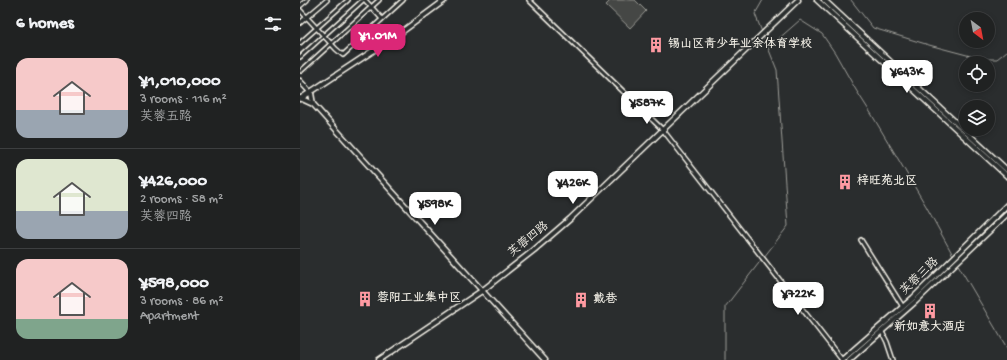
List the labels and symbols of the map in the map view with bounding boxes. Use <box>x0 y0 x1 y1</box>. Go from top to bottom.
north arrow <box>959 12 995 48</box>
pin: ¥1.01M <box>345 24 411 58</box>
building icon: 锡山区青少年业余体育学校 <box>647 36 665 54</box>
place label: 锡山区青少年业余体育学校 <box>668 37 812 52</box>
pin: ¥643K <box>879 60 935 94</box>
pin: ¥587K <box>619 91 675 125</box>
pin: ¥426K <box>545 171 601 205</box>
building icon: 梓旺苑北区 <box>836 173 854 191</box>
place label: 梓旺苑北区 <box>857 173 917 189</box>
pin: ¥598K <box>407 192 463 226</box>
street label: 芙蓉四路 <box>505 219 552 261</box>
street label: 芙蓉三路 <box>897 255 942 299</box>
pin: ¥722K <box>770 282 826 316</box>
building icon: 蓉阳工业集中区 <box>356 290 374 308</box>
place label: 蓉阳工业集中区 <box>377 290 461 306</box>
building icon: 戴巷 <box>572 291 590 309</box>
place label: 戴巷 <box>593 292 618 307</box>
building icon: 新如意大酒店 <box>921 302 939 320</box>
place label: 新如意大酒店 <box>894 319 966 335</box>

